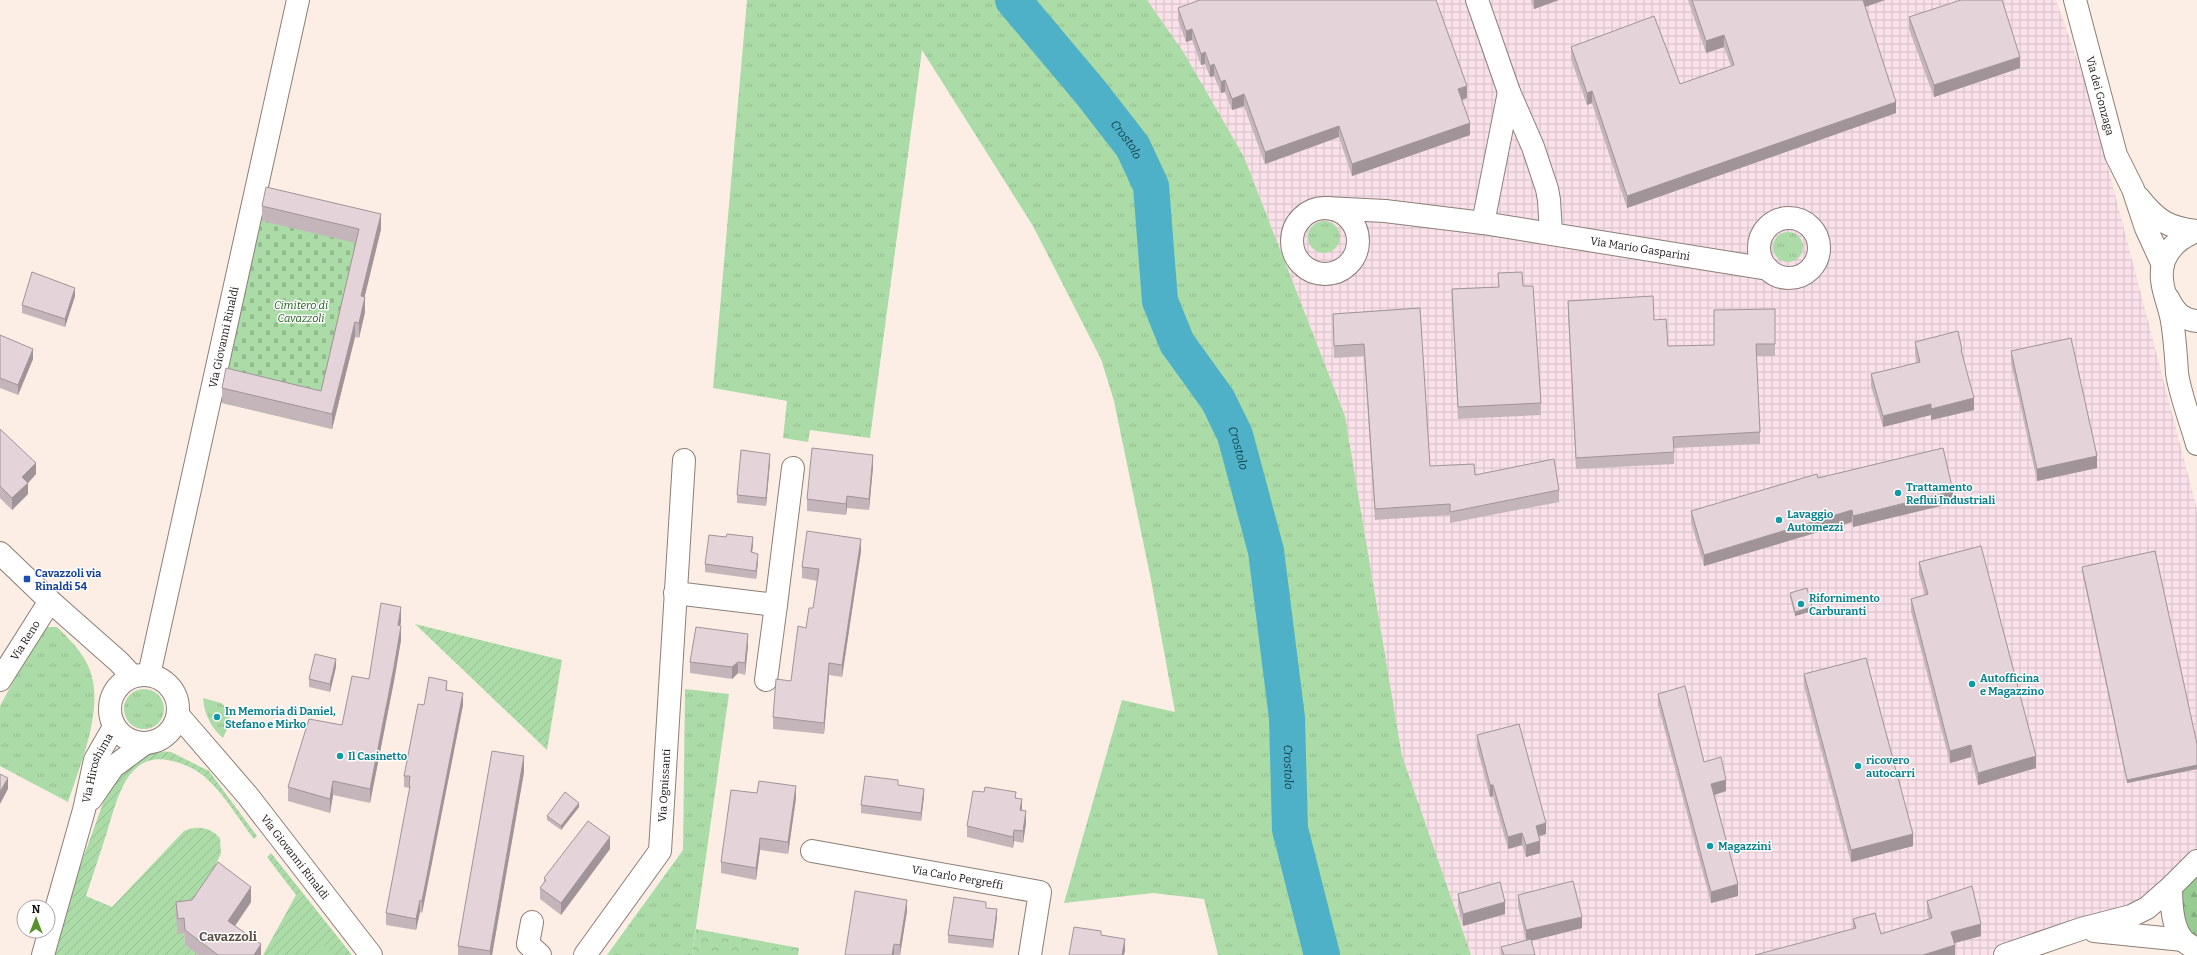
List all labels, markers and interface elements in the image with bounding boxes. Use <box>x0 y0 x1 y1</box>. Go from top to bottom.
street label: Via dei Gonzaga <box>2084 55 2117 137</box>
water label: Crostolo <box>1108 117 1145 162</box>
street label: Via Mario Gasparini <box>1589 234 1692 263</box>
street label: Via Giovanni Rinaldi <box>206 285 241 389</box>
park label: Cimitero di Cavazzoli <box>274 299 328 325</box>
water label: Crostolo <box>1225 424 1251 472</box>
place label: Trattamento Reflui Industriali <box>1906 481 1996 507</box>
marker: Trattamento Reflui Industriali <box>1893 488 1903 498</box>
place label: Lavaggio Automezzi <box>1787 508 1844 534</box>
marker: Lavaggio Automezzi <box>1774 515 1784 525</box>
place label: Cavazzoli via Rinaldi 54 <box>35 567 102 593</box>
marker: Cavazzoli via Rinaldi 54 <box>22 574 32 584</box>
place label: Rifornimento Carburanti <box>1809 592 1880 618</box>
marker: Rifornimento Carburanti <box>1796 599 1806 609</box>
street label: Via Reno <box>8 618 43 663</box>
place label: Autofficina e Magazzino <box>1980 672 2044 698</box>
marker: Autofficina e Magazzino <box>1967 679 1977 689</box>
place label: In Memoria di Daniel, Stefano e Mirko <box>225 705 336 731</box>
marker: In Memoria di Daniel, Stefano e Mirko <box>212 712 222 722</box>
street label: Via Hiroshima <box>79 731 116 804</box>
water label: Crostolo <box>1281 744 1296 790</box>
street label: Via Ognissanti <box>655 748 673 822</box>
place label: Il Casinetto <box>348 750 407 763</box>
marker: Il Casinetto <box>335 751 345 761</box>
place label: ricovero autocarri <box>1866 754 1915 780</box>
marker: ricovero autocarri <box>1853 761 1863 771</box>
street label: Via Giovanni Rinaldi <box>258 812 332 902</box>
place label: Magazzini <box>1718 840 1772 853</box>
marker: Magazzini <box>1705 841 1715 851</box>
street label: Via Carlo Pergreffi <box>911 863 1005 892</box>
north arrow <box>16 899 56 939</box>
text: N <box>32 903 41 916</box>
district label: Cavazzoli <box>199 929 257 944</box>

